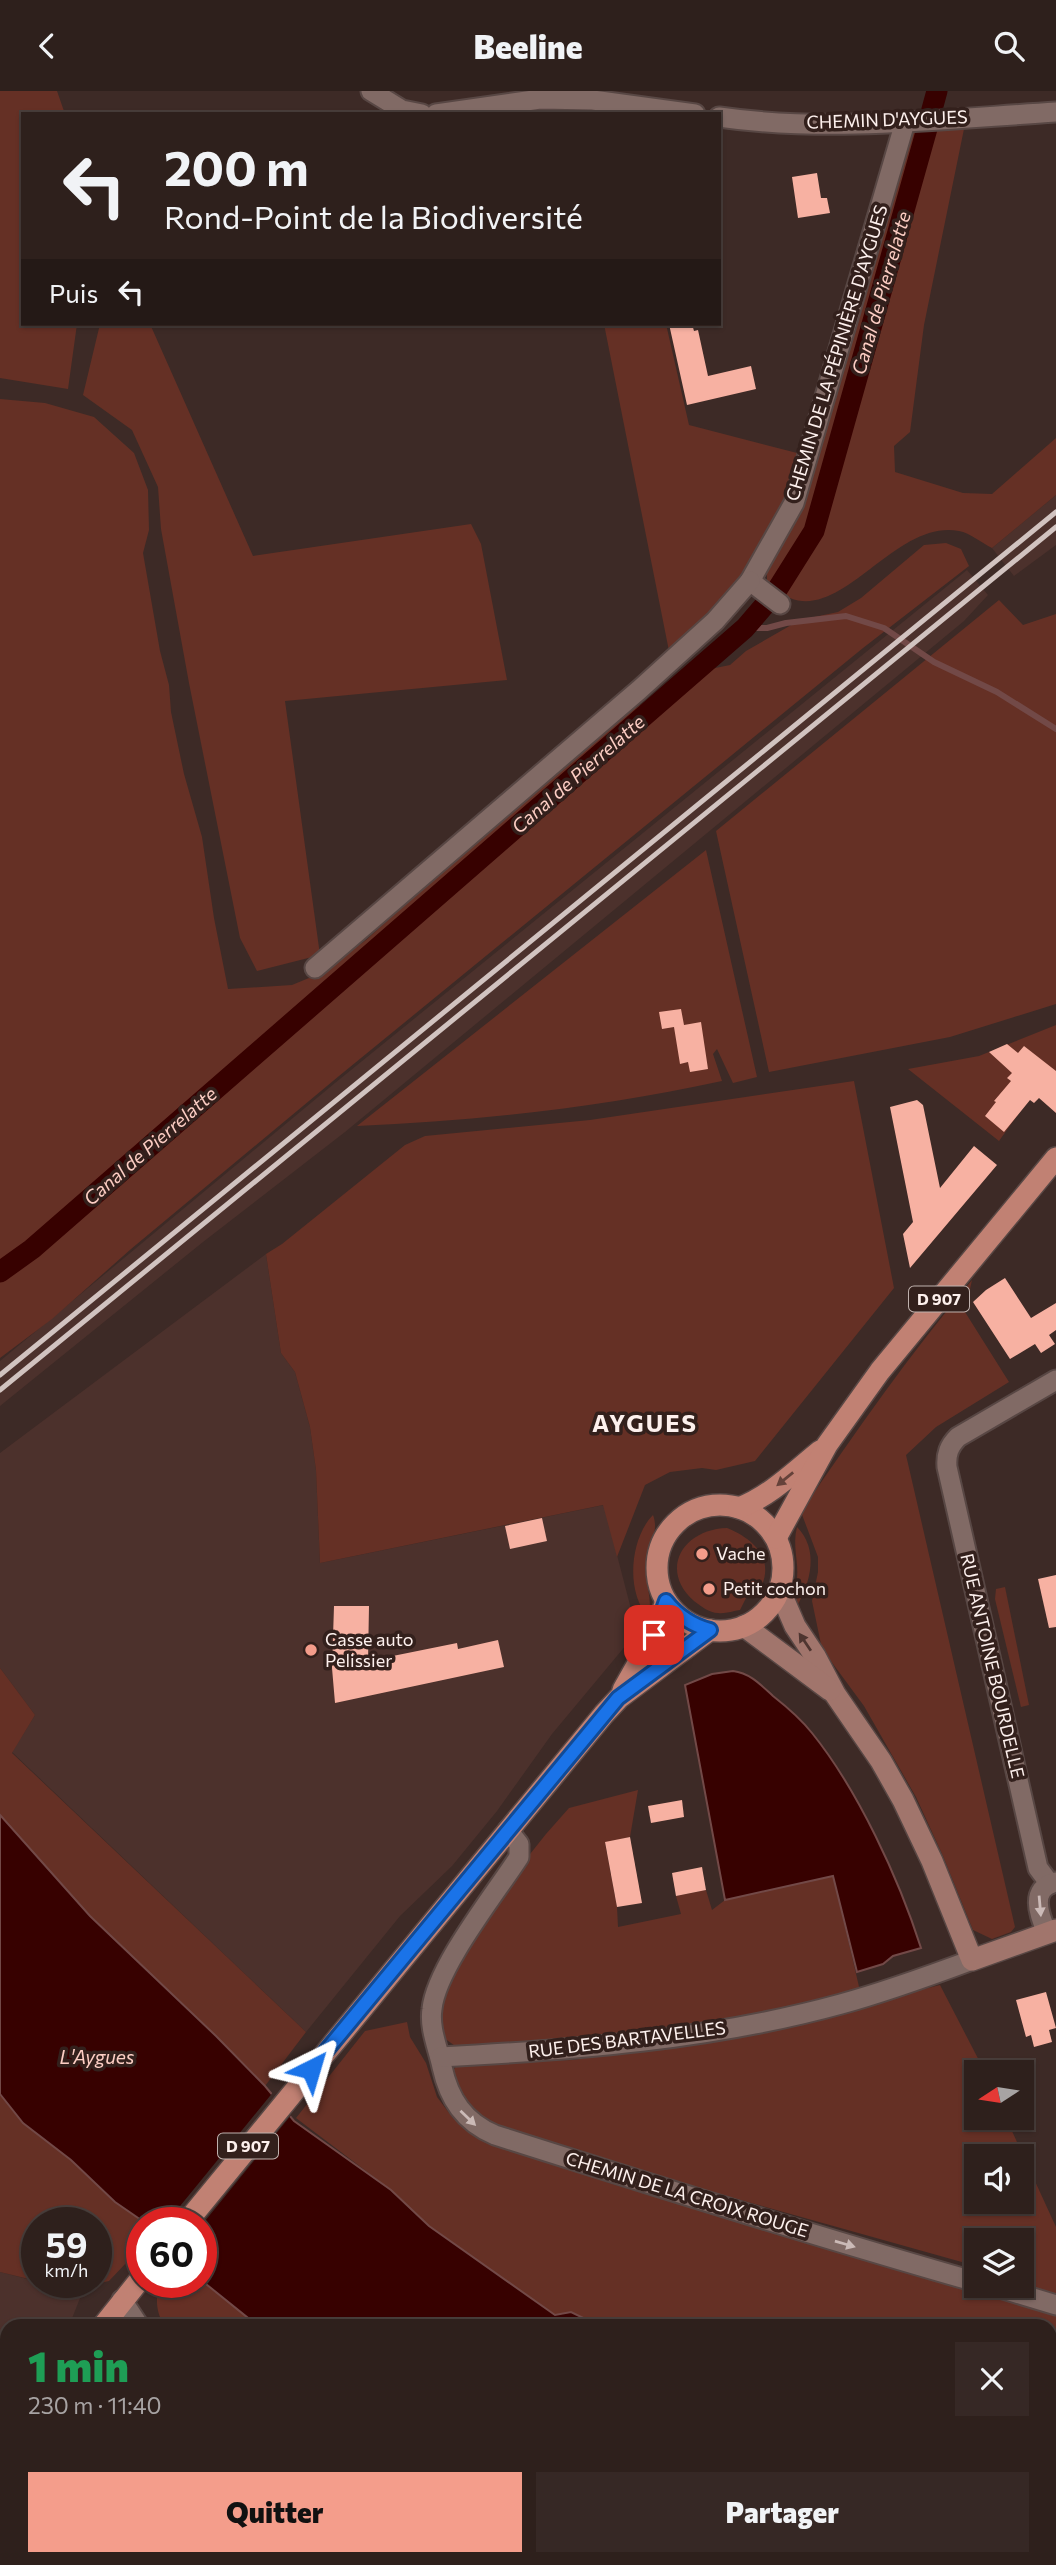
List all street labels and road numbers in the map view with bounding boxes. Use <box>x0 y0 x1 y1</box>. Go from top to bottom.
street label: CHEMIN D'AYGUES <box>806 105 968 133</box>
street label: CHEMIN DE LA PÉPINIÈRE D'AYGUES <box>780 202 892 503</box>
road number: D 907 <box>909 1287 969 1311</box>
street label: RUE ANTOINE BOURDELLE <box>956 1551 1030 1780</box>
street label: RUE DES BARTAVELLES <box>527 2016 727 2062</box>
road number: D 907 <box>218 2133 278 2159</box>
street label: CHEMIN DE LA CROIX ROUGE <box>563 2147 811 2241</box>

